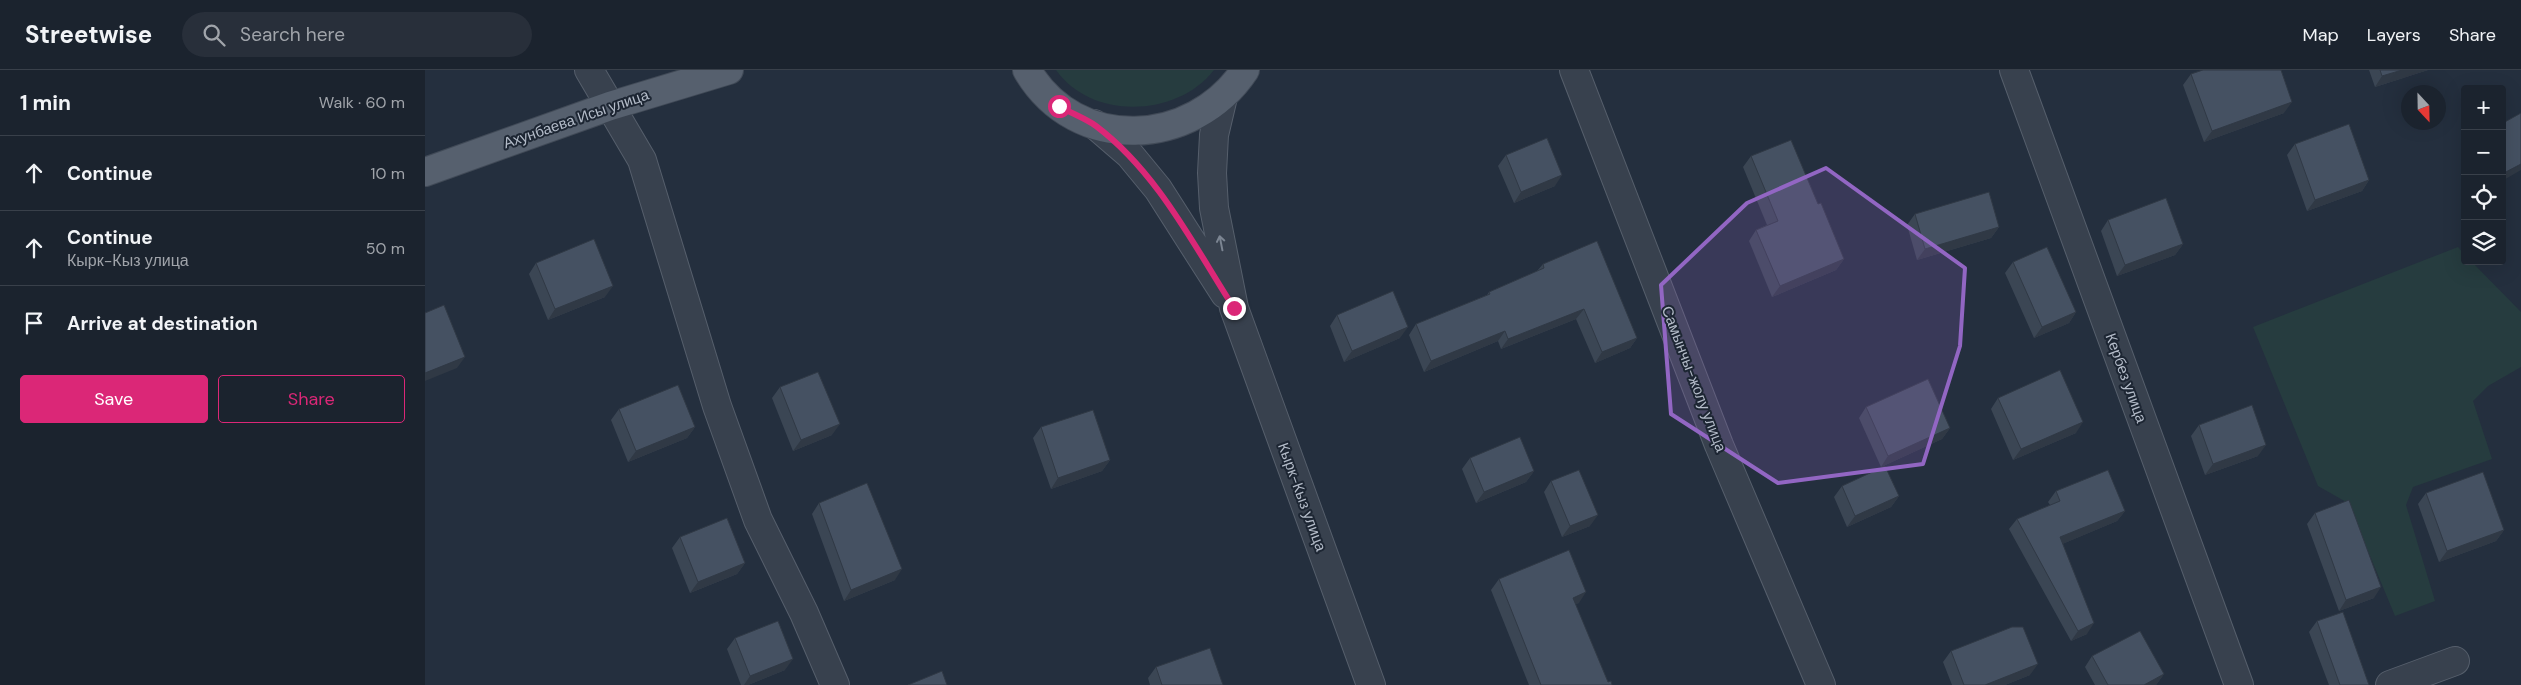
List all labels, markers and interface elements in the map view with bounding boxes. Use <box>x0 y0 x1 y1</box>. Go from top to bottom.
search box <box>182 12 532 57</box>
text: Streetwise <box>25 19 152 50</box>
icon: search <box>200 21 228 49</box>
text: Search here <box>240 22 345 47</box>
text: Map <box>2303 23 2339 47</box>
text: Layers <box>2367 23 2421 47</box>
text: Share <box>2449 23 2496 47</box>
street label: Ахунбаева Исы улица <box>501 84 652 153</box>
north arrow <box>2401 85 2446 130</box>
map controls <box>2461 85 2506 265</box>
button: + <box>2461 85 2506 130</box>
text: 1 min <box>20 89 71 117</box>
text: Walk · 60 m <box>319 92 405 113</box>
route start <box>1048 95 1071 118</box>
button: − <box>2461 130 2506 175</box>
icon: ahead <box>20 159 48 187</box>
text: Continue <box>67 161 153 186</box>
text: 10 m <box>371 163 405 184</box>
button: locate <box>2461 175 2506 220</box>
button: layers <box>2461 220 2506 265</box>
text: Continue <box>67 225 153 250</box>
icon: ahead <box>20 234 48 262</box>
one-way arrow <box>1215 236 1225 252</box>
text: 50 m <box>366 238 405 259</box>
text: Кырк-Кыз улица <box>67 250 189 271</box>
route end <box>1223 297 1246 320</box>
street label: Самынчы-жолу улица <box>1657 303 1731 456</box>
icon: arrive <box>20 309 48 337</box>
text: Arrive at destination <box>67 311 258 336</box>
street label: Кербез улица <box>2101 330 2152 426</box>
button: Save <box>20 375 208 423</box>
button: Share <box>218 375 405 423</box>
street label: Кырк-Кыз улица <box>1273 440 1331 555</box>

